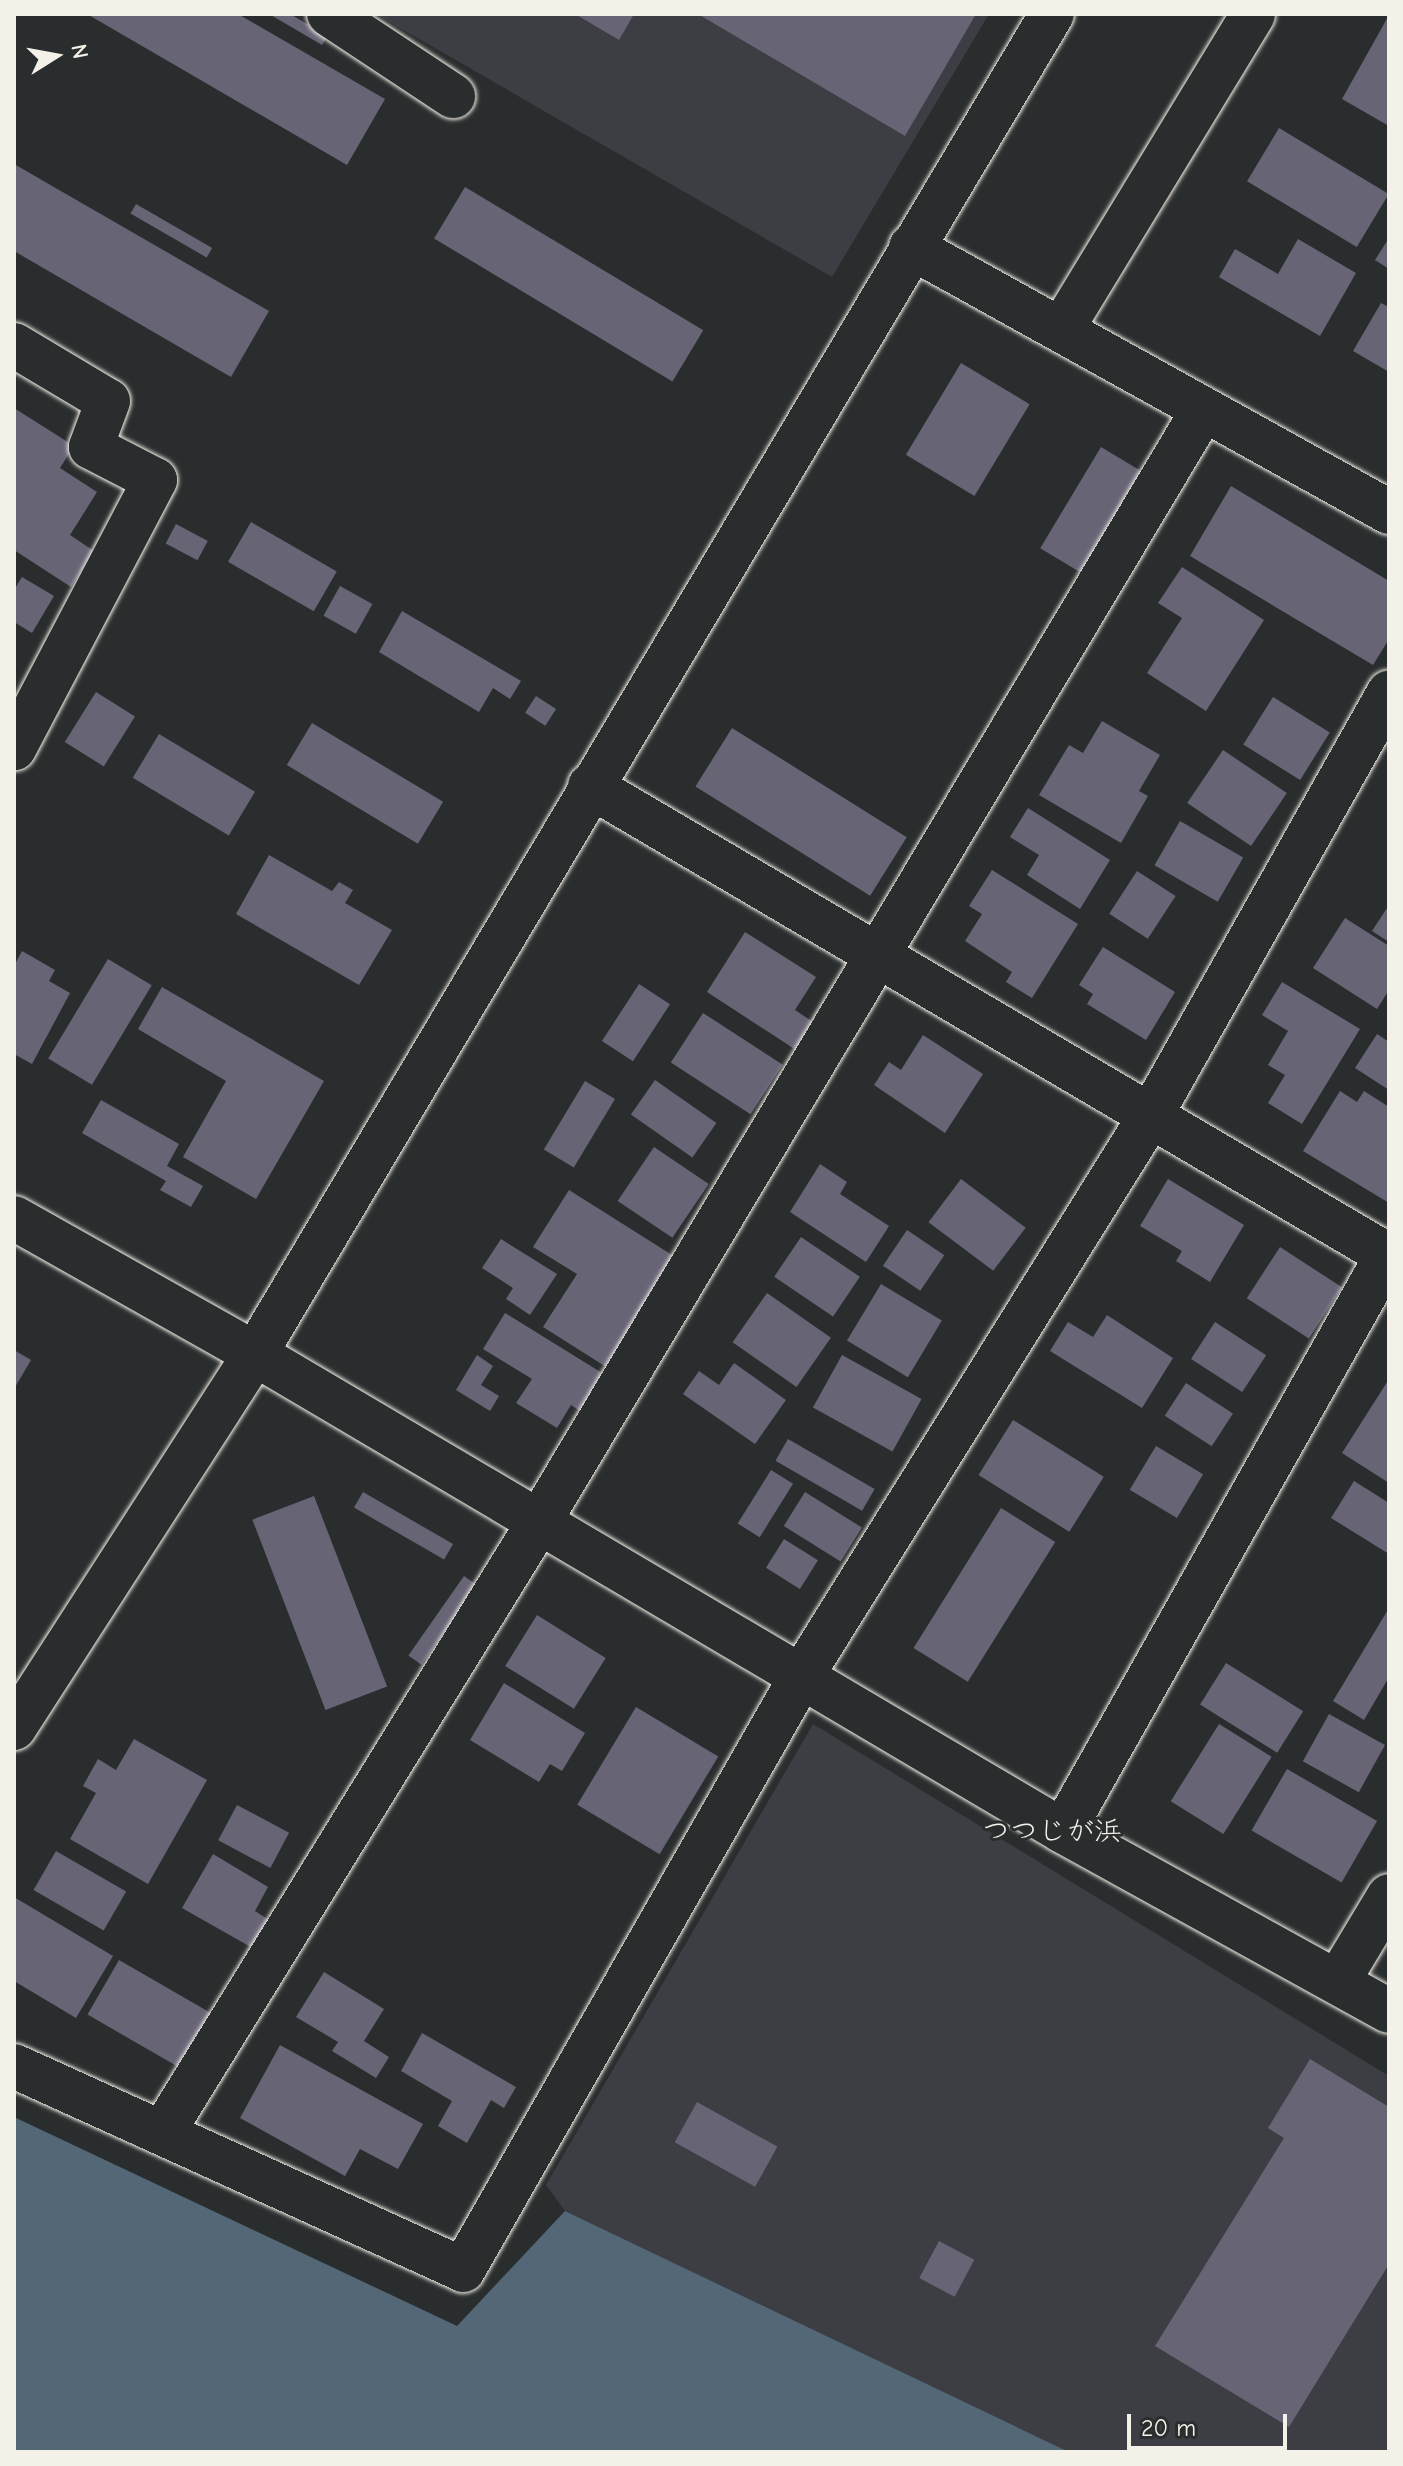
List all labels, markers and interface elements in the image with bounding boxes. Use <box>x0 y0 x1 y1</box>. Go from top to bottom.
north arrow <box>16 16 96 96</box>
text: N <box>65 42 94 61</box>
district label: つつじが浜 <box>982 1814 1122 1848</box>
scale bar <box>1131 2398 1291 2448</box>
text: 20 m <box>1141 2414 1196 2442</box>

